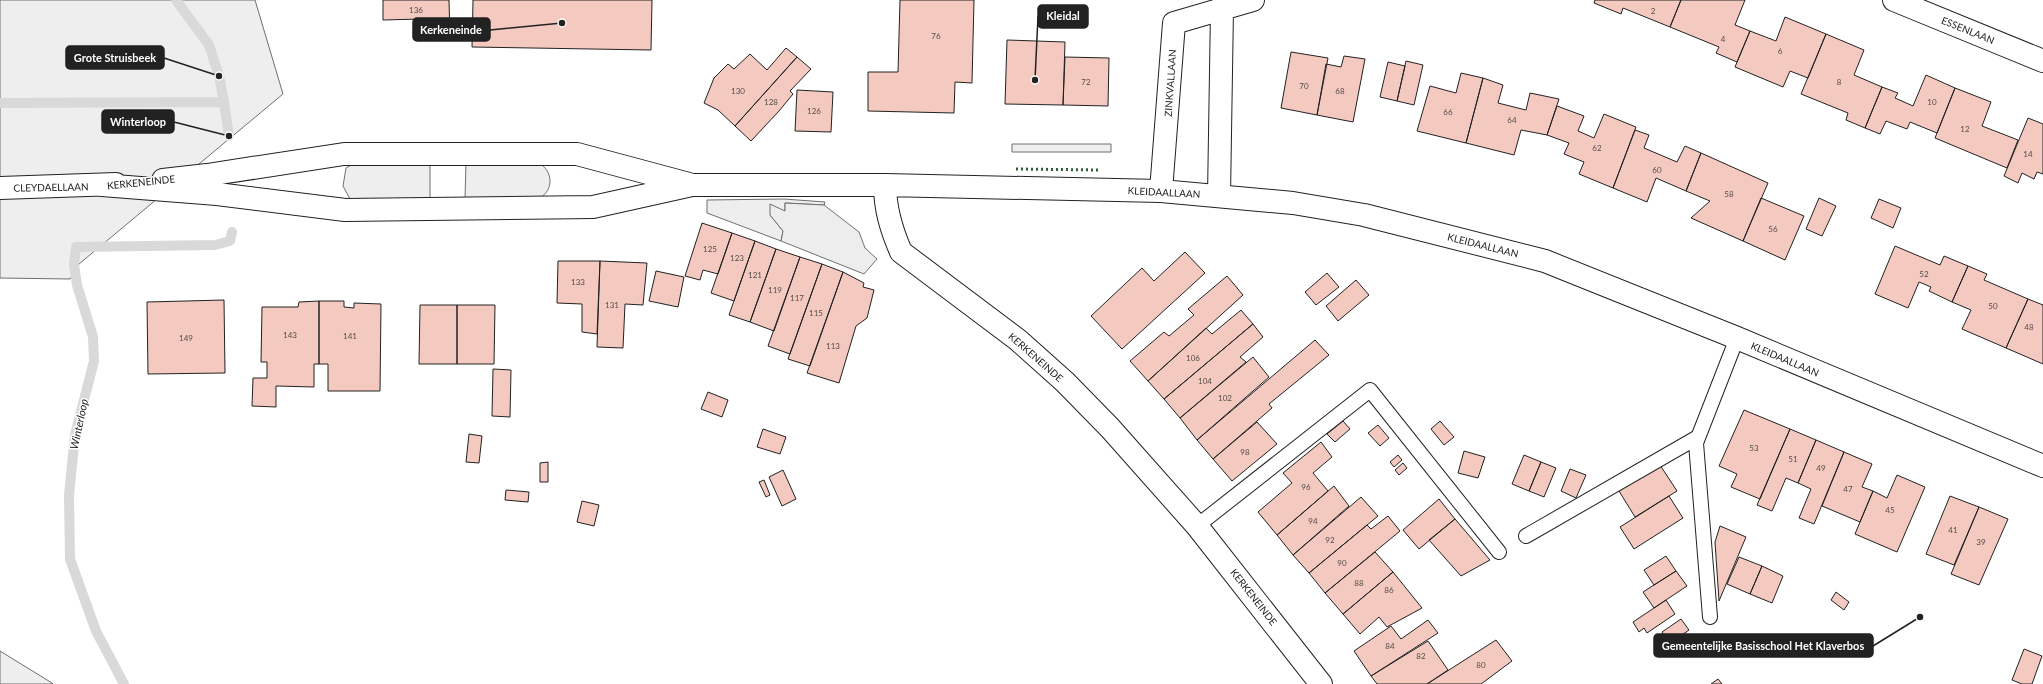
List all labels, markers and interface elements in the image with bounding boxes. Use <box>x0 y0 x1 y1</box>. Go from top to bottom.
house number: 136 <box>409 5 423 15</box>
callout: Kleidal <box>1038 5 1088 28</box>
house number: 2 <box>1651 6 1656 16</box>
text: Kleidal <box>1046 9 1080 22</box>
street label: ESSENLAAN <box>1940 14 1996 46</box>
callout: Kerkeneinde <box>413 18 490 41</box>
text: Kerkeneinde <box>420 23 482 36</box>
house number: 76 <box>931 31 941 41</box>
house number: 4 <box>1721 34 1726 44</box>
callout: Grote Struisbeek <box>66 46 164 69</box>
house number: 6 <box>1778 46 1783 56</box>
street label: ZINKVALLAAN <box>1162 49 1178 117</box>
text: Grote Struisbeek <box>74 51 156 64</box>
house number: 72 <box>1081 77 1091 87</box>
house number: 8 <box>1837 77 1842 87</box>
house number: 70 <box>1299 81 1309 91</box>
house number: 130 <box>731 86 745 96</box>
house number: 68 <box>1335 86 1345 96</box>
house number: 128 <box>764 97 778 107</box>
house number: 10 <box>1927 97 1937 107</box>
house number: 126 <box>807 106 821 116</box>
house number: 66 <box>1443 107 1453 117</box>
callout: Winterloop <box>102 110 174 133</box>
text: Winterloop <box>110 115 166 128</box>
house number: 64 <box>1507 115 1517 125</box>
house number: 12 <box>1960 124 1970 134</box>
house number: 62 <box>1592 143 1602 153</box>
house number: 14 <box>2023 149 2033 159</box>
house number: 60 <box>1652 165 1662 175</box>
street label: KERKENEINDE <box>106 172 176 192</box>
street label: CLEYDAELLAAN <box>13 180 89 194</box>
street label: KLEIDAALLAAN <box>1127 184 1201 200</box>
house number: 58 <box>1724 189 1734 199</box>
house number: 56 <box>1768 224 1778 234</box>
street label: KLEIDAALLAAN <box>1446 230 1520 260</box>
house number: 125 <box>703 244 717 254</box>
house number: 123 <box>730 253 744 263</box>
house number: 52 <box>1919 269 1929 279</box>
house number: 121 <box>748 270 762 280</box>
house number: 133 <box>571 277 585 287</box>
house number: 119 <box>768 285 782 295</box>
house number: 117 <box>790 293 804 303</box>
house number: 131 <box>605 300 619 310</box>
house number: 50 <box>1988 301 1998 311</box>
house number: 115 <box>809 308 823 318</box>
house number: 48 <box>2024 322 2034 332</box>
house number: 143 <box>283 330 297 340</box>
street label: KERKENEINDE <box>1006 330 1066 384</box>
house number: 141 <box>343 331 357 341</box>
house number: 149 <box>179 333 193 343</box>
street label: KLEIDAALLAAN <box>1749 339 1821 379</box>
house number: 113 <box>826 341 840 351</box>
house number: 106 <box>1186 353 1200 363</box>
house number: 104 <box>1198 376 1212 386</box>
house number: 102 <box>1218 393 1232 403</box>
water label: Winterloop <box>67 397 90 450</box>
house number: 53 <box>1749 443 1759 453</box>
house number: 98 <box>1240 447 1250 457</box>
house number: 51 <box>1788 454 1798 464</box>
house number: 49 <box>1816 463 1826 473</box>
house number: 96 <box>1301 482 1311 492</box>
house number: 47 <box>1843 484 1853 494</box>
house number: 45 <box>1885 505 1895 515</box>
house number: 94 <box>1308 516 1318 526</box>
house number: 41 <box>1948 525 1958 535</box>
house number: 92 <box>1325 535 1335 545</box>
house number: 39 <box>1976 537 1986 547</box>
house number: 90 <box>1337 558 1347 568</box>
street label: KERKENEINDE <box>1228 566 1280 628</box>
house number: 88 <box>1354 578 1364 588</box>
house number: 86 <box>1384 585 1394 595</box>
callout: Gemeentelijke Basisschool Het Klaverbos <box>1654 634 1873 657</box>
text: Gemeentelijke Basisschool Het Klaverbos <box>1662 639 1864 652</box>
house number: 84 <box>1385 641 1395 651</box>
house number: 82 <box>1416 651 1426 661</box>
house number: 80 <box>1476 660 1486 670</box>

